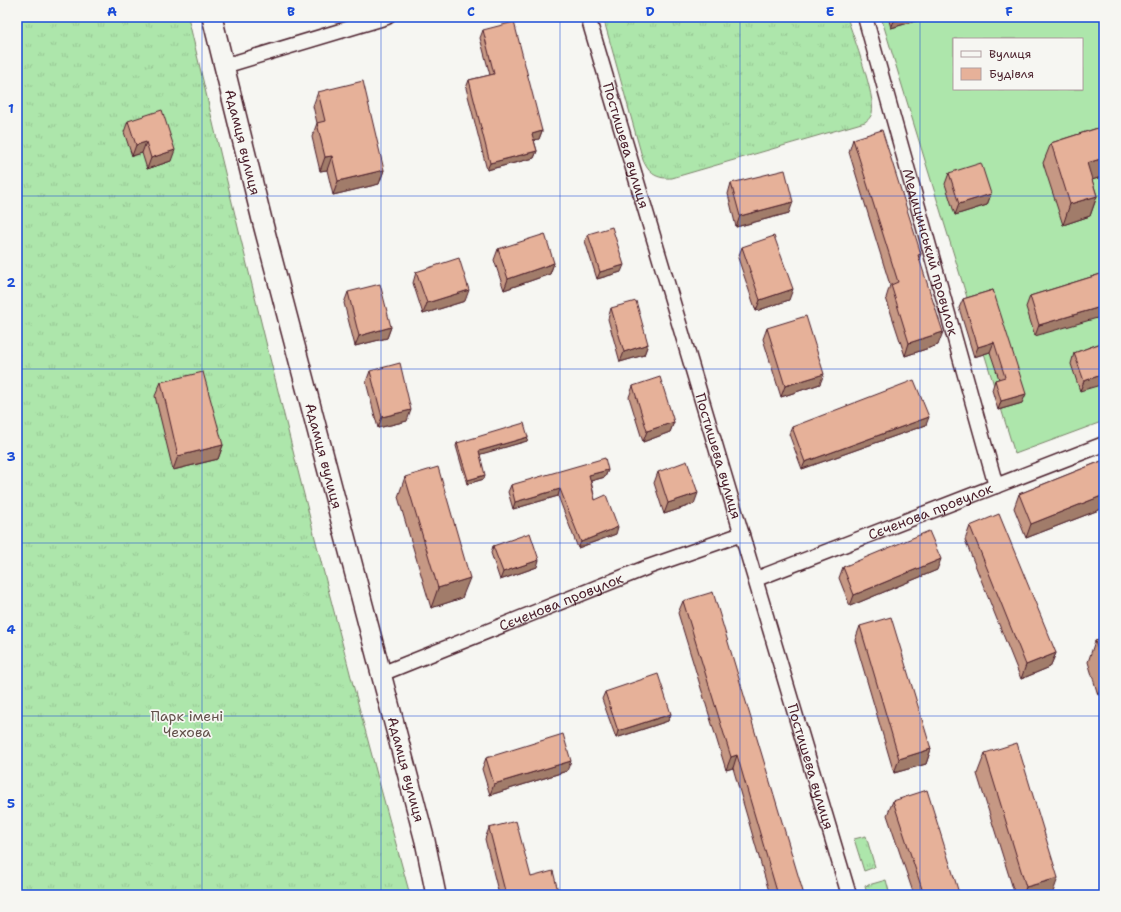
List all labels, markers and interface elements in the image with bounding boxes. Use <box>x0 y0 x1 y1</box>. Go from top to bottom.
text: A <box>107 3 117 20</box>
text: B <box>287 3 295 20</box>
text: C <box>467 3 475 20</box>
text: D <box>645 3 655 20</box>
text: E <box>826 3 835 20</box>
text: F <box>1005 3 1013 20</box>
legend <box>953 38 1083 90</box>
text: Вулиця <box>989 46 1031 62</box>
text: Будівля <box>989 66 1034 82</box>
street label: Постишева вулиця <box>599 80 653 210</box>
street label: Адамця вулиця <box>221 87 265 197</box>
text: 1 <box>8 100 14 117</box>
street label: Медицинський провулок <box>899 166 963 338</box>
text: 2 <box>6 274 16 291</box>
street label: Постишева вулиця <box>691 391 746 521</box>
street label: Адамця вулиця <box>301 401 346 511</box>
text: 3 <box>6 448 16 465</box>
street label: Сєченова провулок <box>865 479 996 544</box>
street label: Сєченова провулок <box>496 569 626 635</box>
text: 4 <box>6 621 16 638</box>
street label: Постишева вулиця <box>784 702 838 832</box>
park label: Парк імені Чехова <box>151 707 223 741</box>
street label: Адамця вулиця <box>384 715 429 824</box>
text: 5 <box>7 795 15 812</box>

